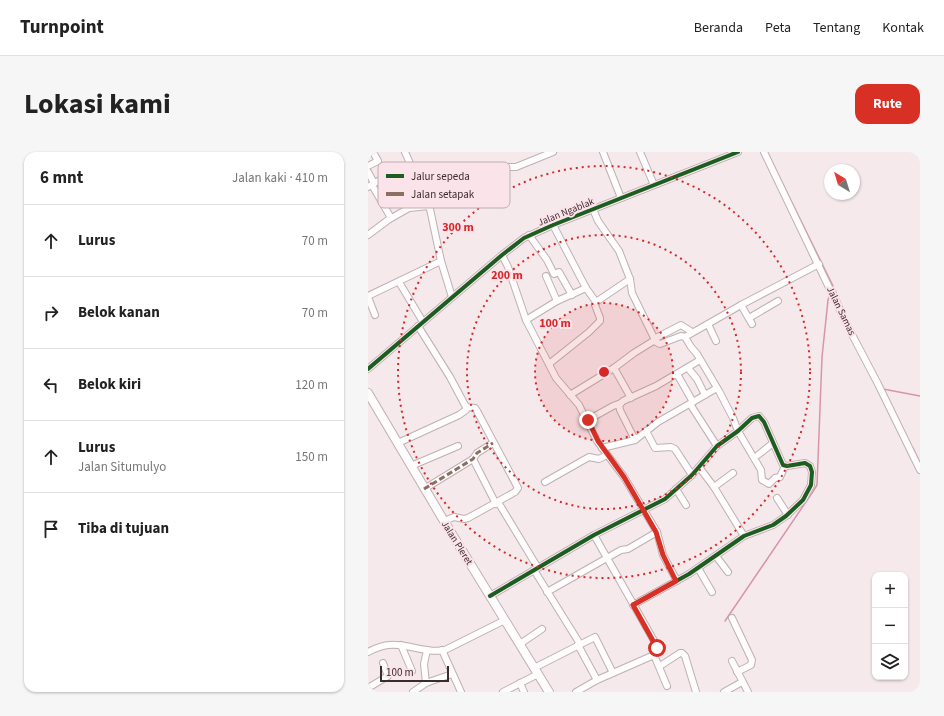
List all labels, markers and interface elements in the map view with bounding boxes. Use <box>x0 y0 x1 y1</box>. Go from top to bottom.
text: Turnpoint <box>20 14 104 41</box>
text: Beranda <box>694 18 743 38</box>
text: Peta <box>765 18 791 38</box>
text: Tentang <box>813 18 860 38</box>
text: Kontak <box>882 18 924 38</box>
text: Lokasi kami <box>24 84 171 124</box>
button: Rute <box>855 84 920 124</box>
legend <box>378 162 510 208</box>
north arrow <box>824 164 860 200</box>
text: 6 mnt <box>40 166 83 190</box>
text: Jalan kaki · 410 m <box>232 169 328 187</box>
text: Jalur sepeda <box>411 169 470 184</box>
text: Jalan setapak <box>411 187 475 202</box>
street label: Jalan Ngablak <box>536 194 596 230</box>
text: 300 m <box>442 219 474 236</box>
icon: ahead <box>40 230 62 252</box>
text: Lurus <box>78 230 115 251</box>
text: 70 m <box>302 232 328 250</box>
text: 200 m <box>491 267 523 284</box>
street label: Jalan Samas <box>823 284 859 338</box>
icon: right <box>40 302 62 324</box>
text: Belok kanan <box>78 302 160 323</box>
text: 70 m <box>302 304 328 322</box>
text: 100 m <box>539 315 571 332</box>
centre of rings <box>597 365 611 379</box>
icon: left <box>40 374 62 396</box>
text: Belok kiri <box>78 374 141 395</box>
text: 120 m <box>295 376 328 394</box>
route end <box>579 411 597 429</box>
text: Lurus <box>78 437 115 458</box>
icon: ahead <box>40 446 62 468</box>
text: 150 m <box>295 448 328 466</box>
text: Jalan Situmulyo <box>78 458 166 476</box>
icon: arrive <box>40 518 62 540</box>
text: Tiba di tujuan <box>78 518 169 539</box>
street label: Jalan Pleret <box>438 518 476 568</box>
map controls <box>872 572 908 680</box>
button: + <box>872 572 908 608</box>
button: − <box>872 608 908 644</box>
route start <box>648 639 666 657</box>
button: layers <box>872 644 908 680</box>
scale bar <box>380 664 449 683</box>
text: 100 m <box>386 665 414 680</box>

